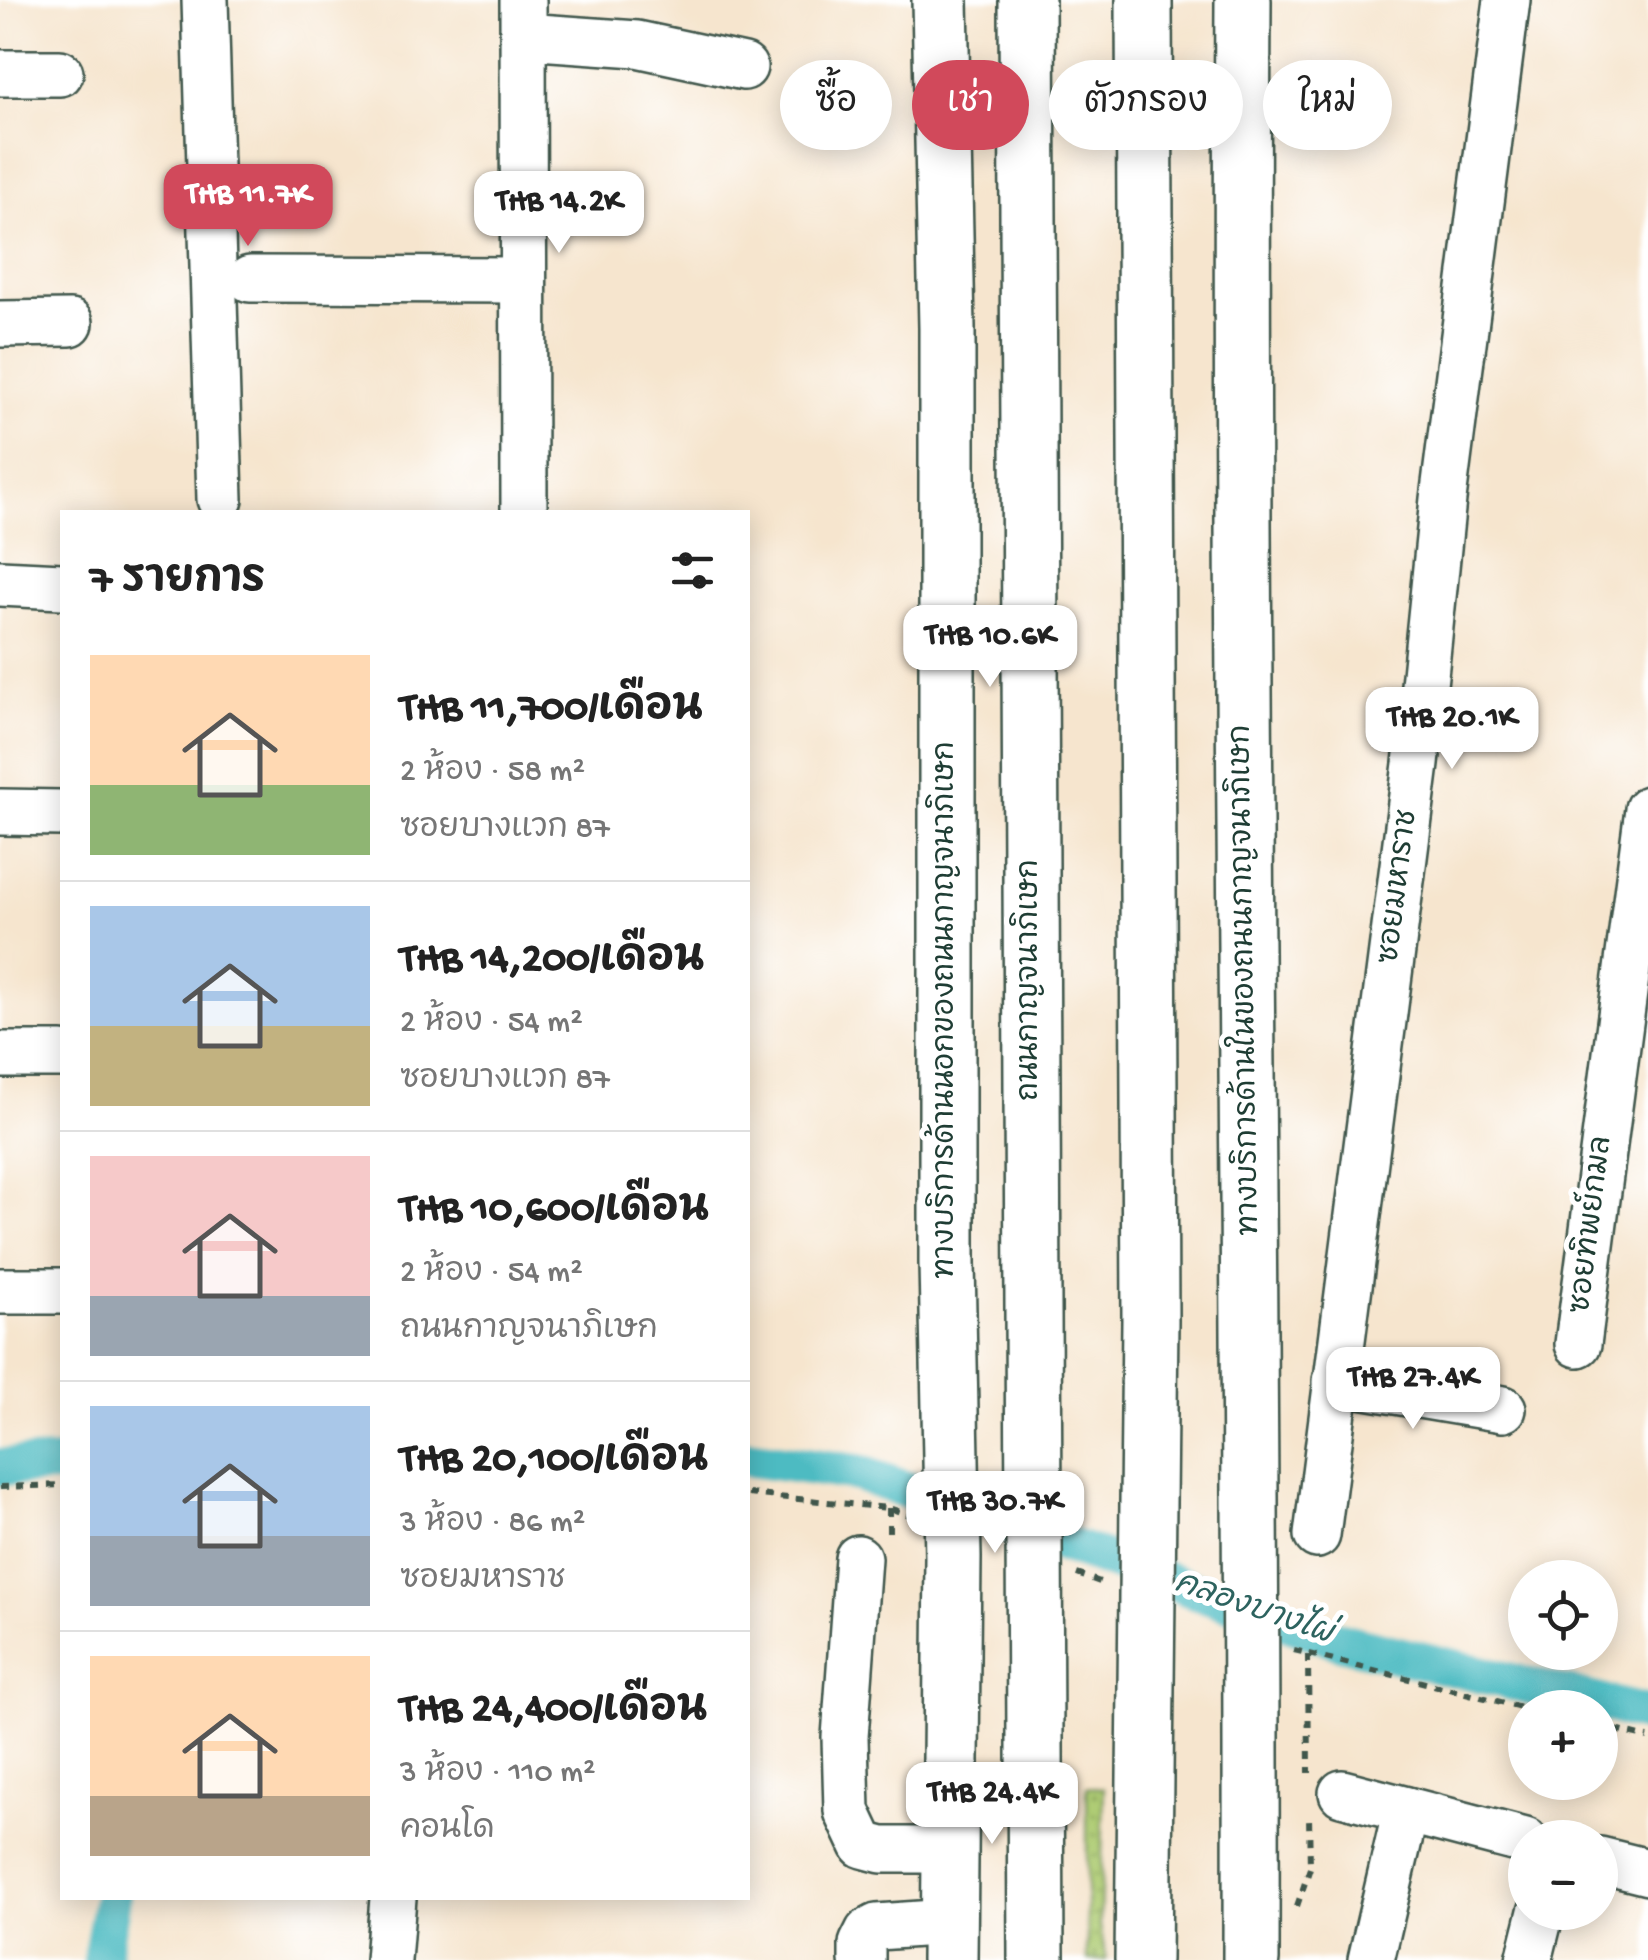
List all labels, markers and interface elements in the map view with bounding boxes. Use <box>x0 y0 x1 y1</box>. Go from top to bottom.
chip: ซื้อ <box>780 60 892 150</box>
chip: เช่า <box>912 60 1029 150</box>
chip: ตัวกรอง <box>1049 60 1243 150</box>
chip: ใหม่ <box>1263 60 1392 150</box>
pin: THB 11.7K <box>134 164 362 249</box>
pin: THB 14.2K <box>445 171 673 256</box>
text: THB 11.7K <box>186 177 310 215</box>
text: THB 14.2K <box>496 184 622 222</box>
icon: filters <box>665 543 720 598</box>
text: 7 รายการ <box>90 558 265 607</box>
pin: THB 10.6K <box>876 605 1104 690</box>
text: THB 10.6K <box>925 618 1055 656</box>
text: THB 11,700/เดือน <box>400 686 703 735</box>
pin: THB 20.1K <box>1338 687 1566 772</box>
icon: home <box>170 695 290 815</box>
text: THB 20.1K <box>1388 700 1516 738</box>
street label: ทางบริการด้านในของถนนกาญจนาภิเษก <box>1218 724 1269 1236</box>
street label: ทางบริการด้านนอกของถนนกาญจนาภิเษก <box>924 741 965 1279</box>
text: 2 ห้อง · 58 m² <box>400 754 585 792</box>
street label: ซอยมหาราช <box>1373 808 1427 966</box>
text: ซอยบางแวก 87 <box>400 811 610 849</box>
street label: ถนนกาญจนาภิเษก <box>1009 859 1049 1101</box>
text: THB 14,200/เดือน <box>400 937 704 986</box>
icon: home <box>170 946 290 1066</box>
text: 2 ห้อง · 54 m² <box>400 1005 583 1043</box>
text: ซอยบางแวก 87 <box>400 1062 610 1100</box>
street label: ซอยทิพย์กมล <box>1558 1133 1621 1316</box>
text: THB 10,600/เดือน <box>400 1187 709 1236</box>
icon: home <box>170 1196 290 1316</box>
text: 2 ห้อง · 54 m² <box>400 1255 583 1293</box>
text: ถนนกาญจนาภิเษก <box>400 1312 658 1350</box>
pin: THB 27.4K <box>1299 1347 1527 1432</box>
text: THB 27.4K <box>1348 1360 1478 1398</box>
text: THB 20,100/เดือน <box>400 1437 708 1486</box>
icon: home <box>170 1446 290 1566</box>
pin: THB 30.7K <box>881 1471 1109 1556</box>
text: THB 30.7K <box>928 1484 1062 1522</box>
text: 3 ห้อง · 86 m² <box>400 1505 585 1543</box>
water label: คลองบางไผ่ <box>1169 1559 1345 1657</box>
map controls <box>1508 1560 1618 1930</box>
button: locate <box>1508 1560 1618 1670</box>
text: ซอยมหาราช <box>400 1562 565 1600</box>
text: THB 24,400/เดือน <box>400 1687 707 1736</box>
button: + <box>1508 1690 1618 1800</box>
icon: home <box>170 1696 290 1816</box>
text: 3 ห้อง · 110 m² <box>400 1755 596 1793</box>
pin: THB 24.4K <box>878 1762 1106 1847</box>
text: THB 24.4K <box>928 1775 1056 1813</box>
text: คอนโด <box>400 1812 494 1850</box>
button: − <box>1508 1820 1618 1930</box>

